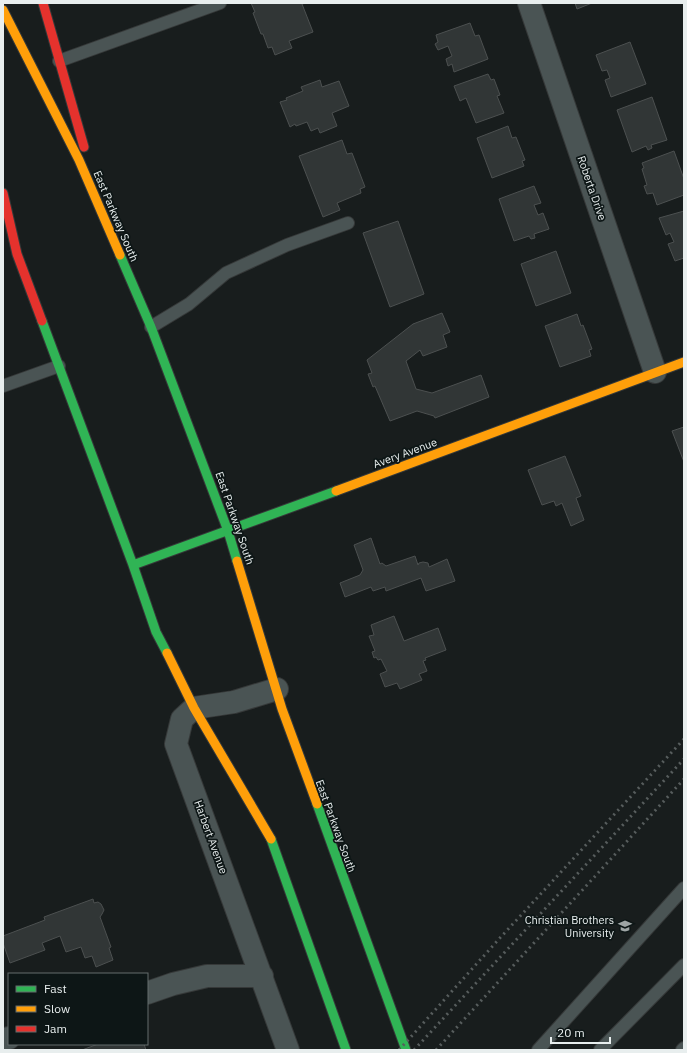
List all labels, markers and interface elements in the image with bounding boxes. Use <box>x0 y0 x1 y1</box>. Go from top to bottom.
street label: Roberta Drive <box>574 154 610 222</box>
street label: East Parkway South <box>91 168 141 264</box>
street label: Avery Avenue <box>371 435 439 471</box>
street label: East Parkway South <box>213 470 257 566</box>
street label: East Parkway South <box>313 778 359 874</box>
street label: Harbert Avenue <box>191 798 231 876</box>
place label: Christian Brothers University <box>525 913 614 940</box>
school or university icon: Christian Brothers University <box>617 918 633 934</box>
legend <box>8 973 148 1045</box>
text: Fast <box>44 981 67 996</box>
text: Slow <box>44 1001 70 1016</box>
scale bar <box>551 1019 610 1045</box>
text: Jam <box>44 1021 67 1036</box>
text: 20 m <box>557 1025 585 1040</box>

